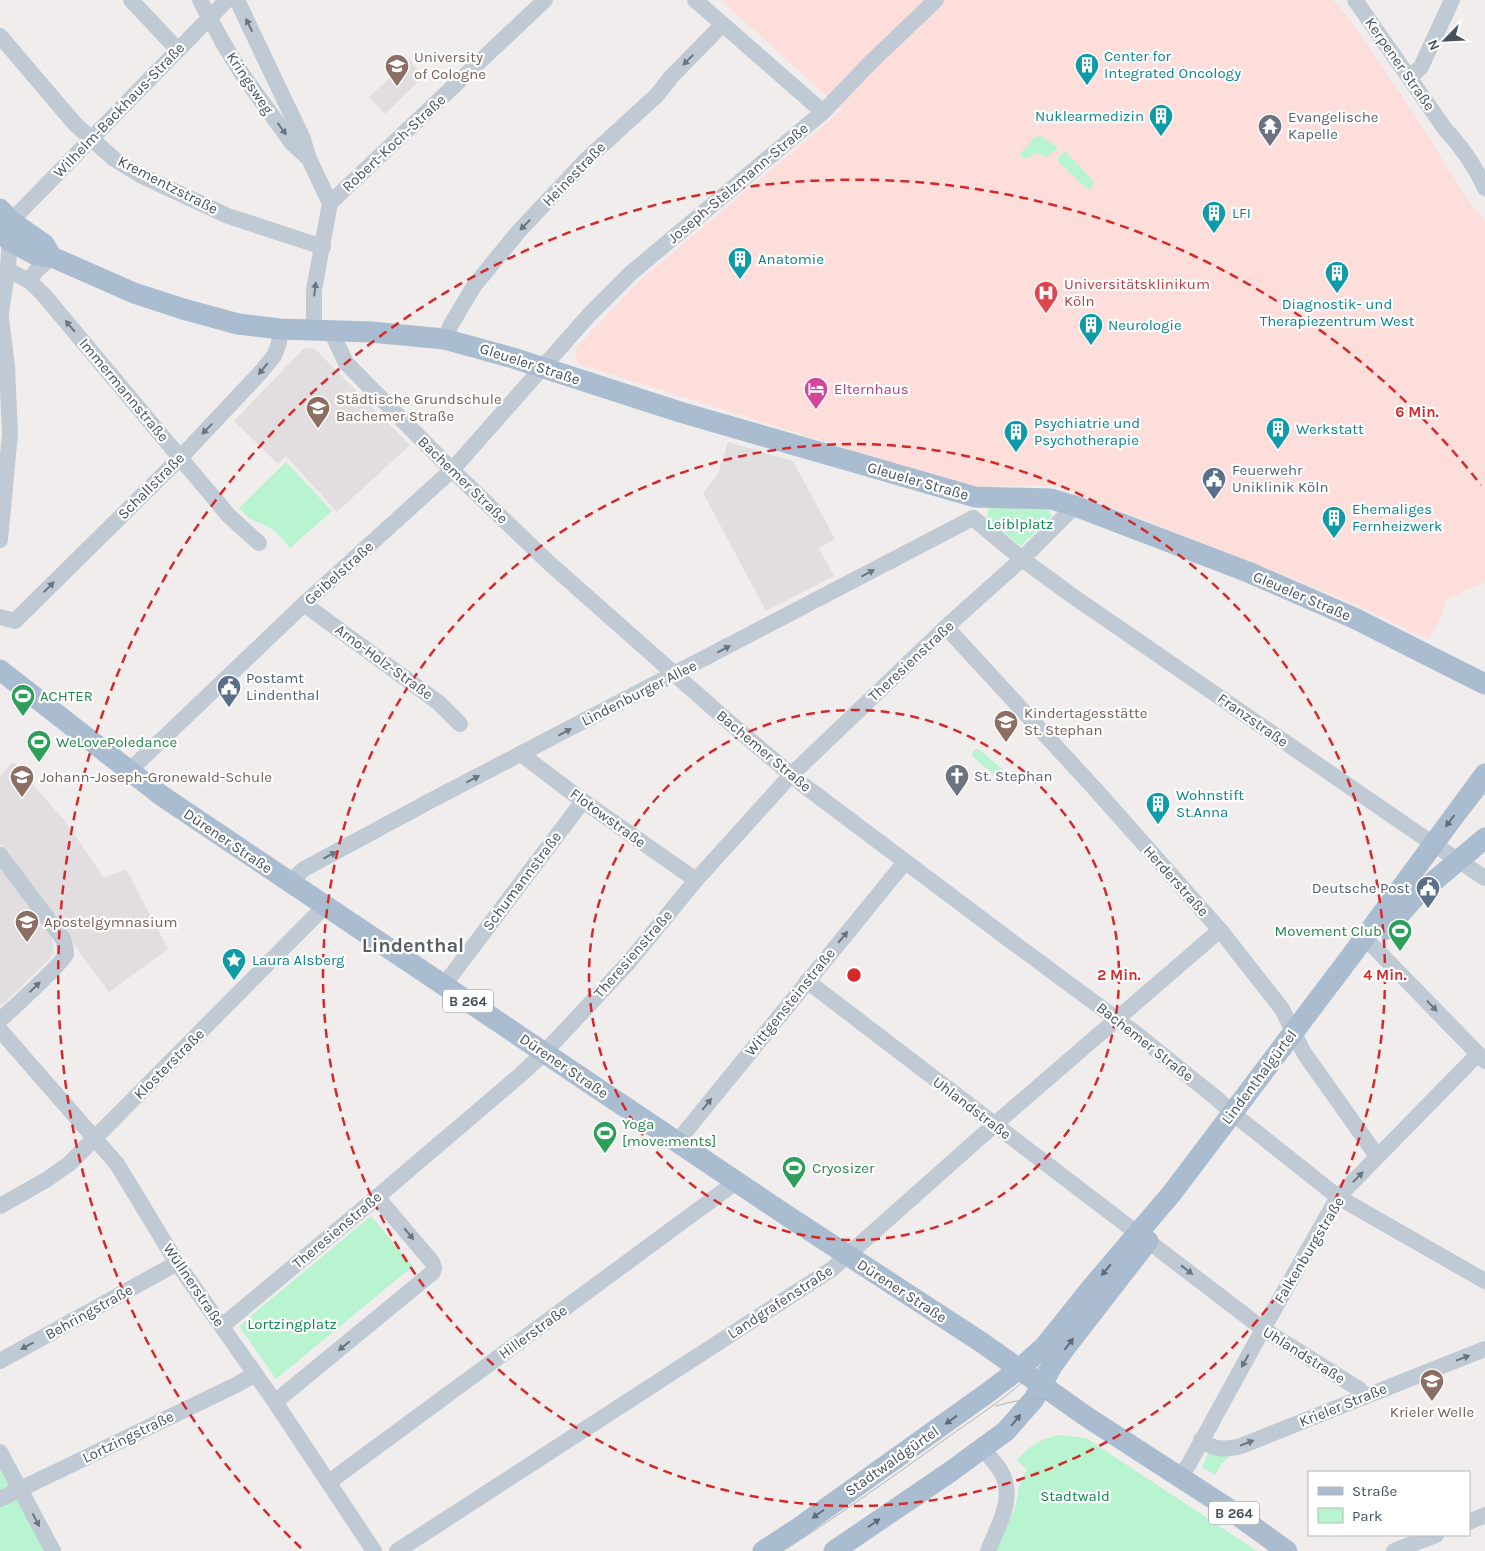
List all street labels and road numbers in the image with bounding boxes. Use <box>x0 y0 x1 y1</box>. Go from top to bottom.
street label: Kerpener Straße <box>1361 14 1439 114</box>
street label: Wilhelm-Backhaus-Straße <box>50 39 188 181</box>
street label: Kringsweg <box>223 48 278 118</box>
street label: Robert-Koch-Straße <box>339 90 449 196</box>
street label: Joseph-Stelzmann-Straße <box>664 119 812 247</box>
street label: Heinestraße <box>539 138 609 210</box>
street label: Krementzstraße <box>115 152 221 218</box>
street label: Immermannstraße <box>75 334 173 446</box>
street label: Gleueler Straße <box>478 339 582 389</box>
street label: Bachemer Straße <box>414 433 512 527</box>
street label: Schallstraße <box>114 449 188 523</box>
street label: Gleueler Straße <box>865 458 971 504</box>
street label: Geibelstraße <box>301 537 377 609</box>
street label: Gleueler Straße <box>1250 567 1354 625</box>
street label: Theresienstraße <box>864 617 958 705</box>
street label: Arno-Holz-Straße <box>332 620 436 704</box>
street label: Lindenburger Allee <box>578 656 700 730</box>
street label: Franzstraße <box>1214 689 1292 751</box>
street label: Bachemer Straße <box>713 706 815 796</box>
street label: Flotowstraße <box>567 785 649 851</box>
street label: Dürener Straße <box>180 805 276 877</box>
street label: Schumannstraße <box>479 828 565 934</box>
street label: Herderstraße <box>1139 842 1213 920</box>
street label: Theresienstraße <box>590 906 676 1002</box>
street label: Wittgensteinstraße <box>741 945 839 1059</box>
road number: B 264 <box>443 989 493 1012</box>
street label: Bachemer Straße <box>1093 999 1197 1085</box>
street label: Klosterstraße <box>130 1025 208 1103</box>
street label: Lindenthalgürtel <box>1218 1026 1300 1128</box>
street label: Dürener Straße <box>516 1030 612 1102</box>
street label: Uhlandstraße <box>929 1073 1015 1143</box>
street label: Theresienstraße <box>289 1188 385 1272</box>
street label: Falkenburgstraße <box>1270 1194 1348 1306</box>
street label: Wüllnerstraße <box>159 1240 229 1330</box>
street label: Dürener Straße <box>854 1255 950 1327</box>
street label: Landgrafenstraße <box>724 1261 836 1343</box>
street label: Behringstraße <box>42 1280 136 1344</box>
street label: Hillerstraße <box>495 1301 571 1363</box>
street label: Uhlandstraße <box>1260 1323 1348 1387</box>
street label: Krieler Straße <box>1297 1379 1389 1431</box>
street label: Lortzingstraße <box>79 1407 177 1467</box>
street label: Stadtwaldgürtel <box>842 1422 942 1500</box>
road number: B 264 <box>1209 1502 1259 1525</box>

